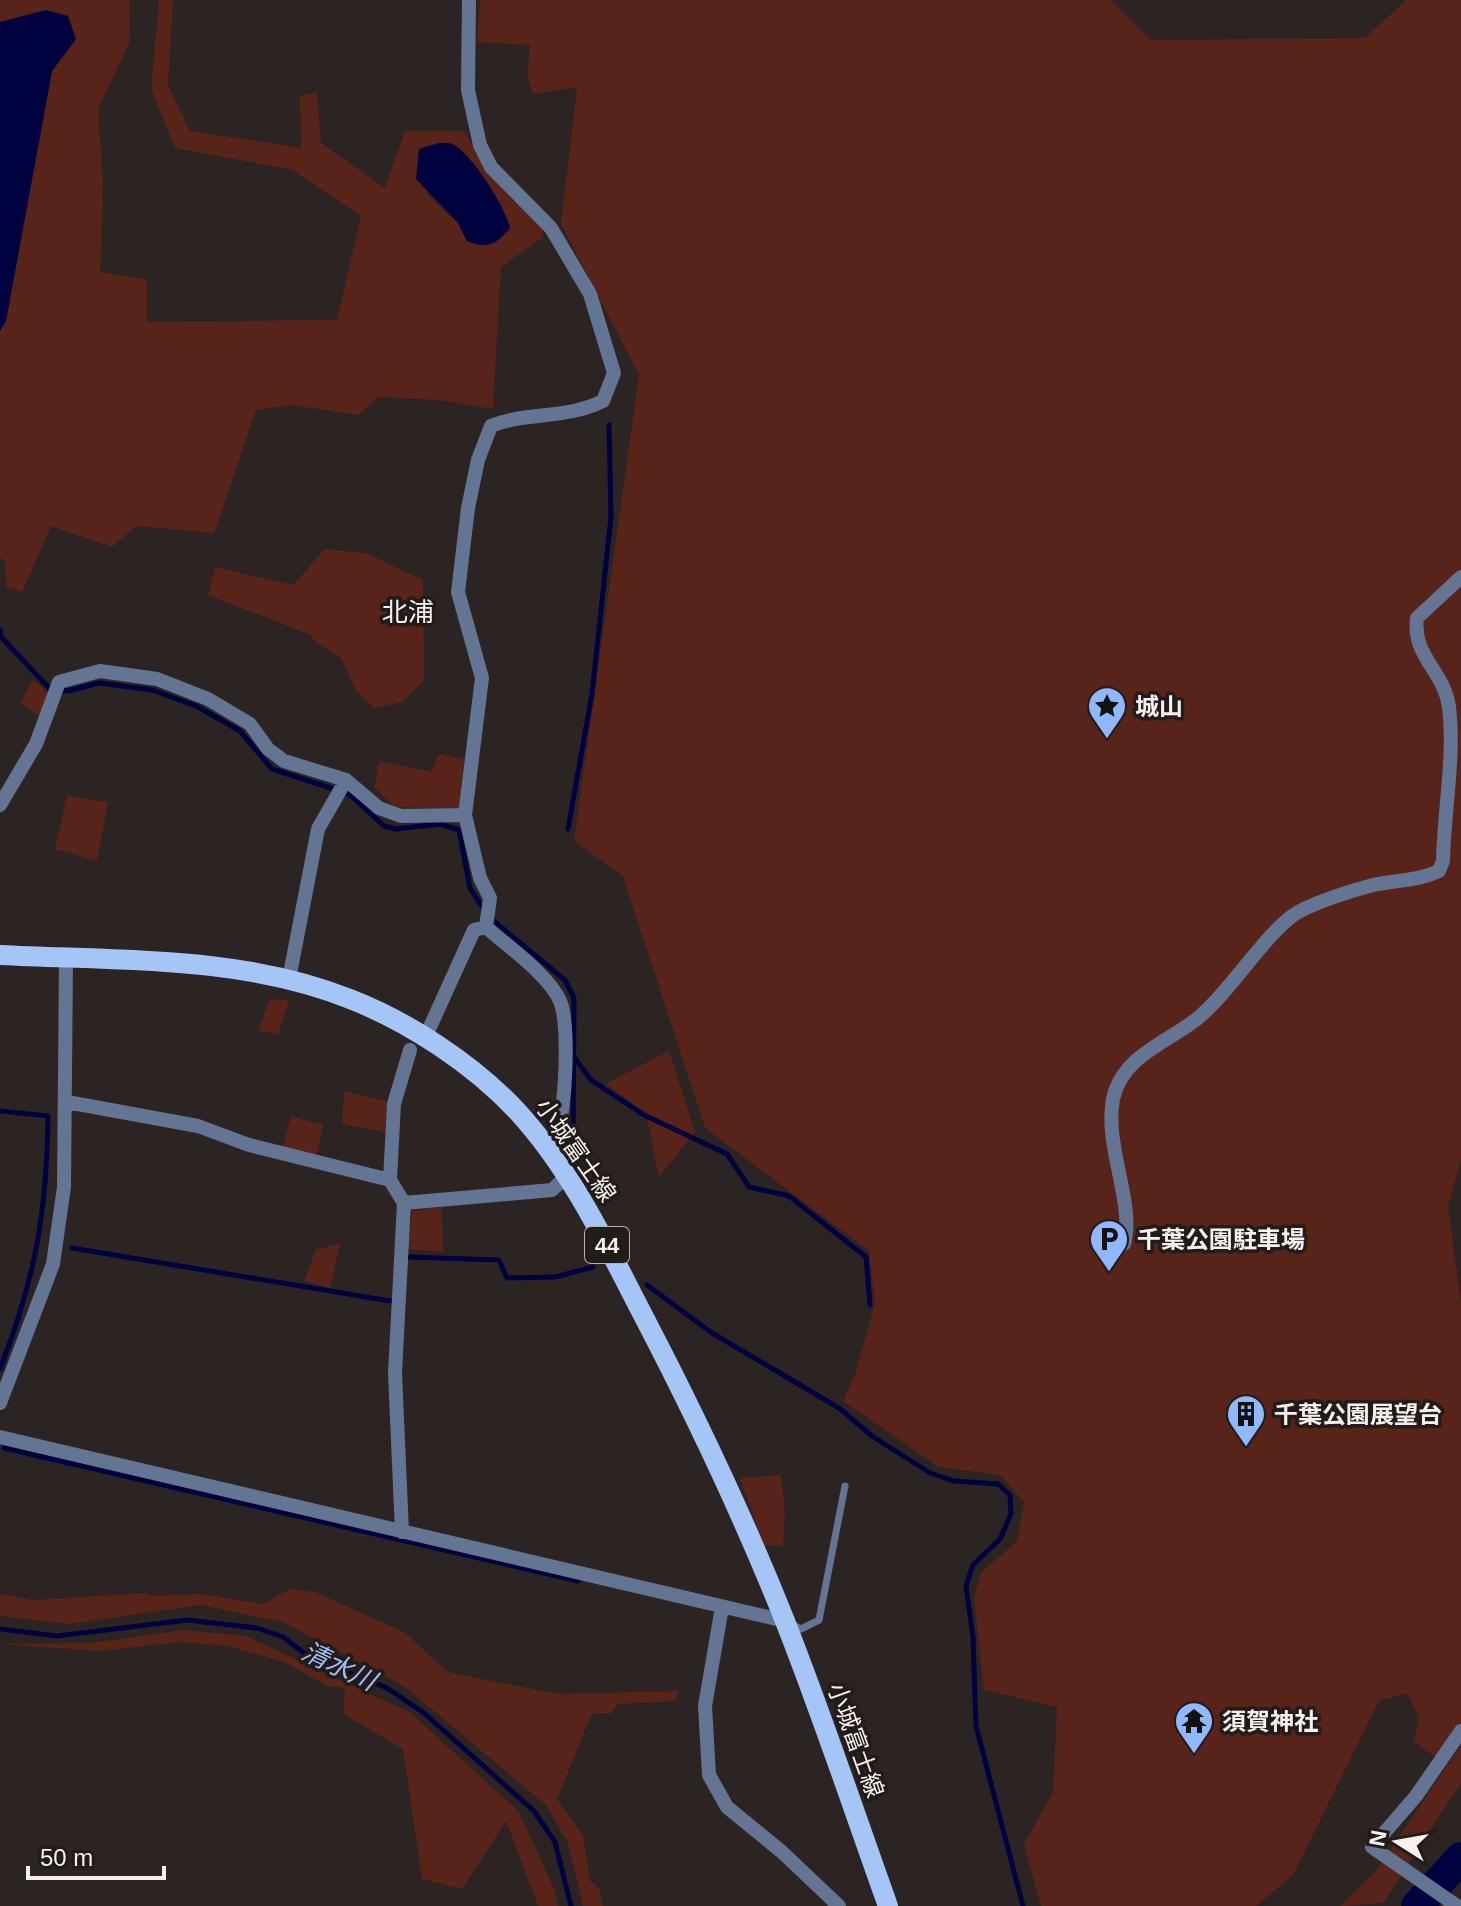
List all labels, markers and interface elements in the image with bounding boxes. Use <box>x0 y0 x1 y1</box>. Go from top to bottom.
district label: 北浦 <box>382 597 434 627</box>
place icon: 城山 <box>1086 685 1128 740</box>
place label: 城山 <box>1135 693 1183 720</box>
street label: 小城富士線 <box>531 1093 621 1207</box>
parking icon: 千葉公園駐車場 <box>1088 1218 1130 1273</box>
place label: 千葉公園駐車場 <box>1137 1226 1305 1253</box>
road number: 44 <box>585 1227 629 1263</box>
building icon: 千葉公園展望台 <box>1225 1393 1267 1448</box>
place label: 千葉公園展望台 <box>1274 1401 1442 1428</box>
water label: 清水川 <box>297 1636 383 1697</box>
street label: 小城富士線 <box>823 1679 889 1801</box>
temple icon: 須賀神社 <box>1173 1700 1215 1755</box>
place label: 須賀神社 <box>1222 1708 1318 1735</box>
north arrow <box>1357 1802 1437 1882</box>
text: N <box>1364 1828 1392 1848</box>
scale bar <box>28 1830 164 1880</box>
text: 50 m <box>40 1844 93 1871</box>

